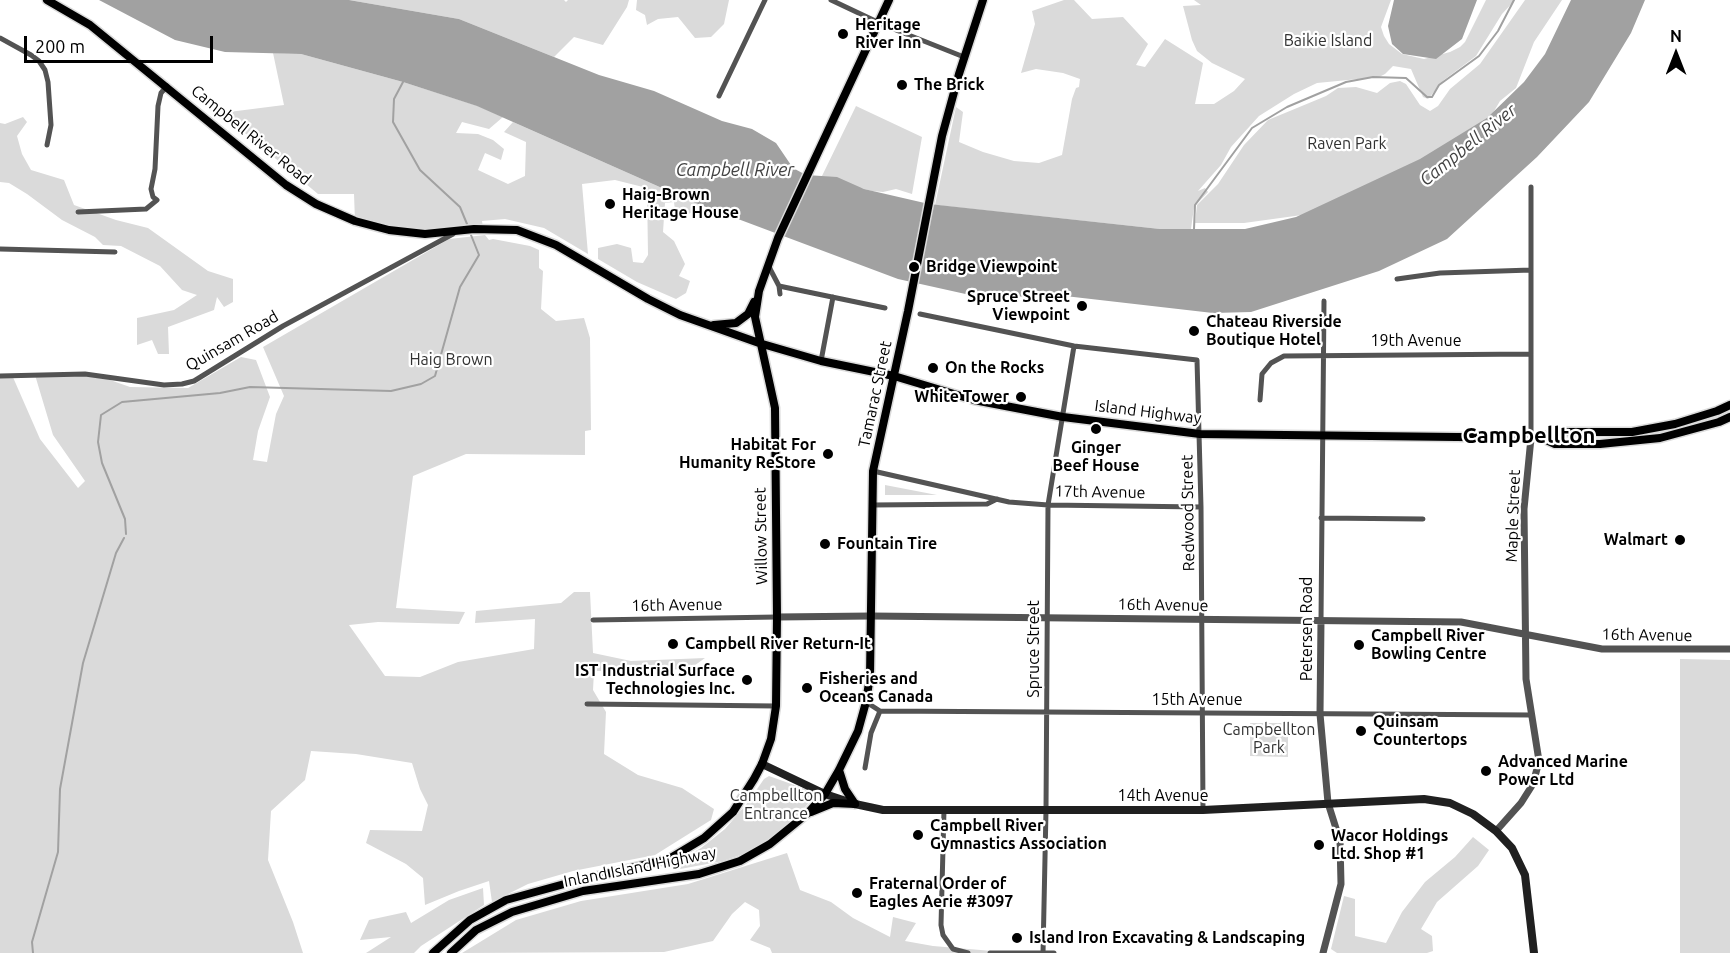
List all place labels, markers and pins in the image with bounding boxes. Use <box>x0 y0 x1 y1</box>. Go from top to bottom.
place label: Heritage River Inn <box>855 15 921 53</box>
marker: Heritage River Inn <box>836 27 850 41</box>
place label: The Brick <box>914 75 984 95</box>
marker: The Brick <box>895 78 909 92</box>
place label: Haig-Brown Heritage House <box>622 185 739 223</box>
marker: Haig-Brown Heritage House <box>603 197 617 211</box>
place label: Bridge Viewpoint <box>926 257 1057 277</box>
marker: Bridge Viewpoint <box>907 260 921 274</box>
place label: Spruce Street Viewpoint <box>967 287 1070 325</box>
marker: Spruce Street Viewpoint <box>1075 299 1089 313</box>
place label: Chateau Riverside Boutique Hotel <box>1206 312 1342 350</box>
marker: Chateau Riverside Boutique Hotel <box>1187 324 1201 338</box>
place label: On the Rocks <box>945 358 1044 378</box>
marker: On the Rocks <box>926 361 940 375</box>
place label: White Tower <box>914 387 1009 407</box>
marker: White Tower <box>1014 390 1028 404</box>
marker: Ginger Beef House <box>1089 422 1103 436</box>
place label: Habitat For Humanity ReStore <box>679 435 816 473</box>
place label: Ginger Beef House <box>1053 438 1139 476</box>
marker: Habitat For Humanity ReStore <box>821 447 835 461</box>
place label: Walmart <box>1604 530 1668 550</box>
marker: Walmart <box>1673 533 1687 547</box>
place label: Fountain Tire <box>837 534 937 554</box>
marker: Fountain Tire <box>818 537 832 551</box>
place label: Campbell River Bowling Centre <box>1371 626 1487 664</box>
place label: Campbell River Return-It <box>685 634 871 654</box>
marker: Campbell River Return-It <box>666 637 680 651</box>
marker: Campbell River Bowling Centre <box>1352 638 1366 652</box>
place label: IST Industrial Surface Technologies Inc. <box>575 661 735 699</box>
place label: Fisheries and Oceans Canada <box>819 669 933 707</box>
marker: IST Industrial Surface Technologies Inc. <box>740 673 754 687</box>
marker: Fisheries and Oceans Canada <box>800 681 814 695</box>
place label: Quinsam Countertops <box>1373 712 1467 750</box>
marker: Quinsam Countertops <box>1354 724 1368 738</box>
place label: Advanced Marine Power Ltd <box>1498 752 1628 790</box>
marker: Advanced Marine Power Ltd <box>1479 764 1493 778</box>
place label: Campbell River Gymnastics Association <box>930 816 1107 854</box>
place label: Wacor Holdings Ltd. Shop #1 <box>1331 826 1448 864</box>
marker: Campbell River Gymnastics Association <box>911 828 925 842</box>
marker: Wacor Holdings Ltd. Shop #1 <box>1312 838 1326 852</box>
place label: Fraternal Order of Eagles Aerie #3097 <box>869 874 1013 912</box>
marker: Fraternal Order of Eagles Aerie #3097 <box>850 886 864 900</box>
place label: Island Iron Excavating & Landscaping <box>1029 928 1305 948</box>
marker: Island Iron Excavating & Landscaping <box>1010 931 1024 945</box>

